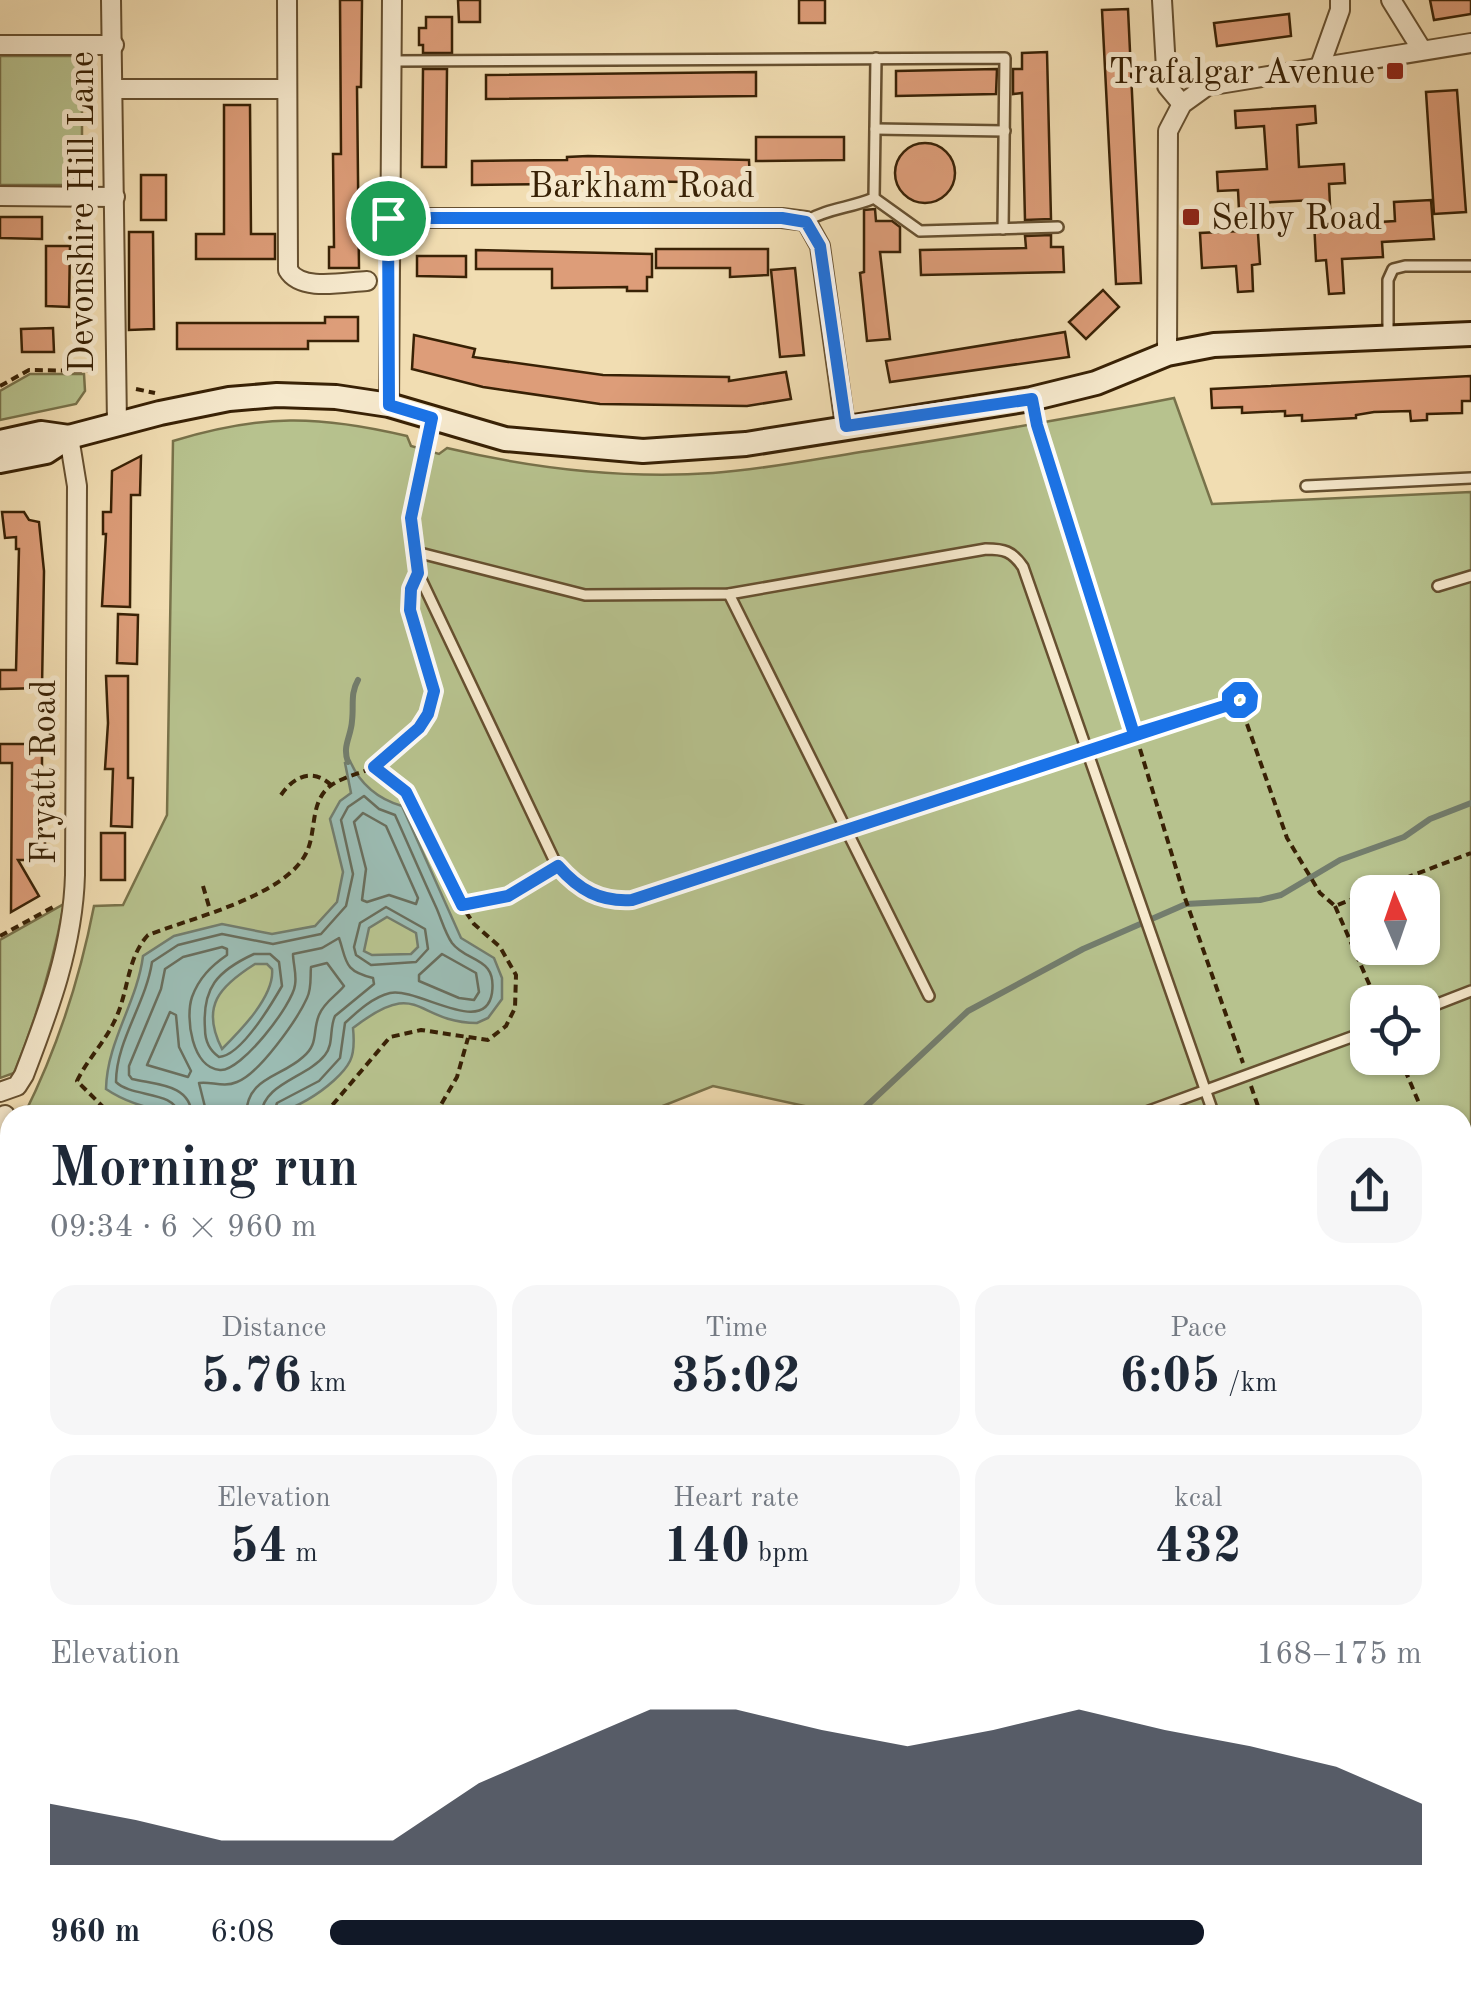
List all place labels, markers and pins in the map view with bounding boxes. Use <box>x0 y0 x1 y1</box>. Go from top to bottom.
place label: Trafalgar Avenue <box>1109 56 1375 91</box>
marker: Trafalgar Avenue <box>1384 60 1406 82</box>
pin <box>346 176 431 261</box>
place label: Selby Road <box>1211 202 1383 237</box>
marker: Selby Road <box>1180 206 1202 228</box>

